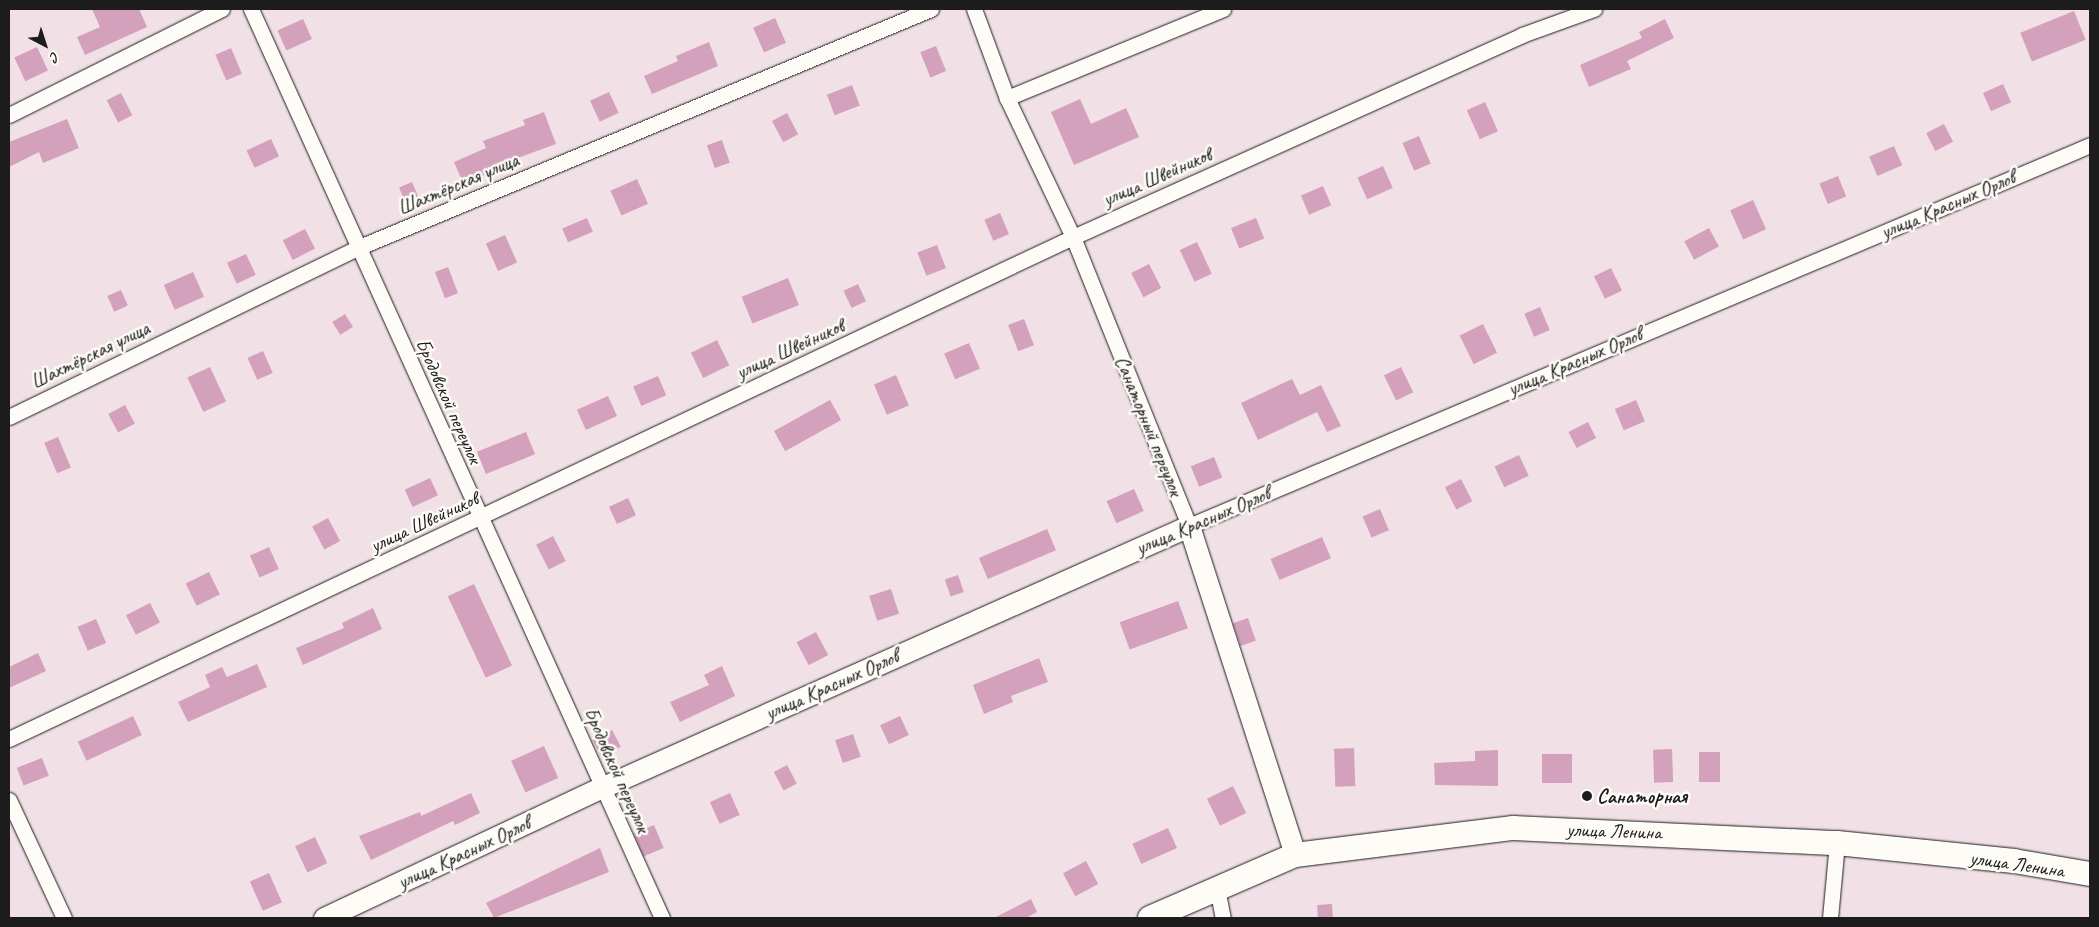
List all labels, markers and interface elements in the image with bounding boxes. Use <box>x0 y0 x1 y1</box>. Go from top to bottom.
north arrow <box>20 20 70 70</box>
text: С <box>47 48 63 66</box>
street label: улица Швейников <box>1099 142 1215 212</box>
street label: Шахтёрская улица <box>393 147 523 221</box>
street label: улица Красных Орлов <box>1877 166 2019 244</box>
street label: улица Швейников <box>732 314 848 384</box>
street label: Шахтёрская улица <box>26 316 154 394</box>
street label: улица Красных Орлов <box>1504 323 1646 401</box>
street label: Бродовской переулок <box>411 335 487 467</box>
street label: Санаторный переулок <box>1110 352 1188 500</box>
street label: улица Красных Орлов <box>1132 482 1274 560</box>
street label: улица Швейников <box>366 487 482 557</box>
street label: улица Красных Орлов <box>761 645 903 725</box>
street label: Бродовской переулок <box>579 704 655 836</box>
place label: Санаторная <box>1597 784 1687 808</box>
marker: Санаторная <box>1581 790 1593 802</box>
street label: улица Красных Орлов <box>394 812 534 894</box>
street label: улица Ленина <box>1566 817 1662 845</box>
street label: улица Ленина <box>1968 846 2066 882</box>

